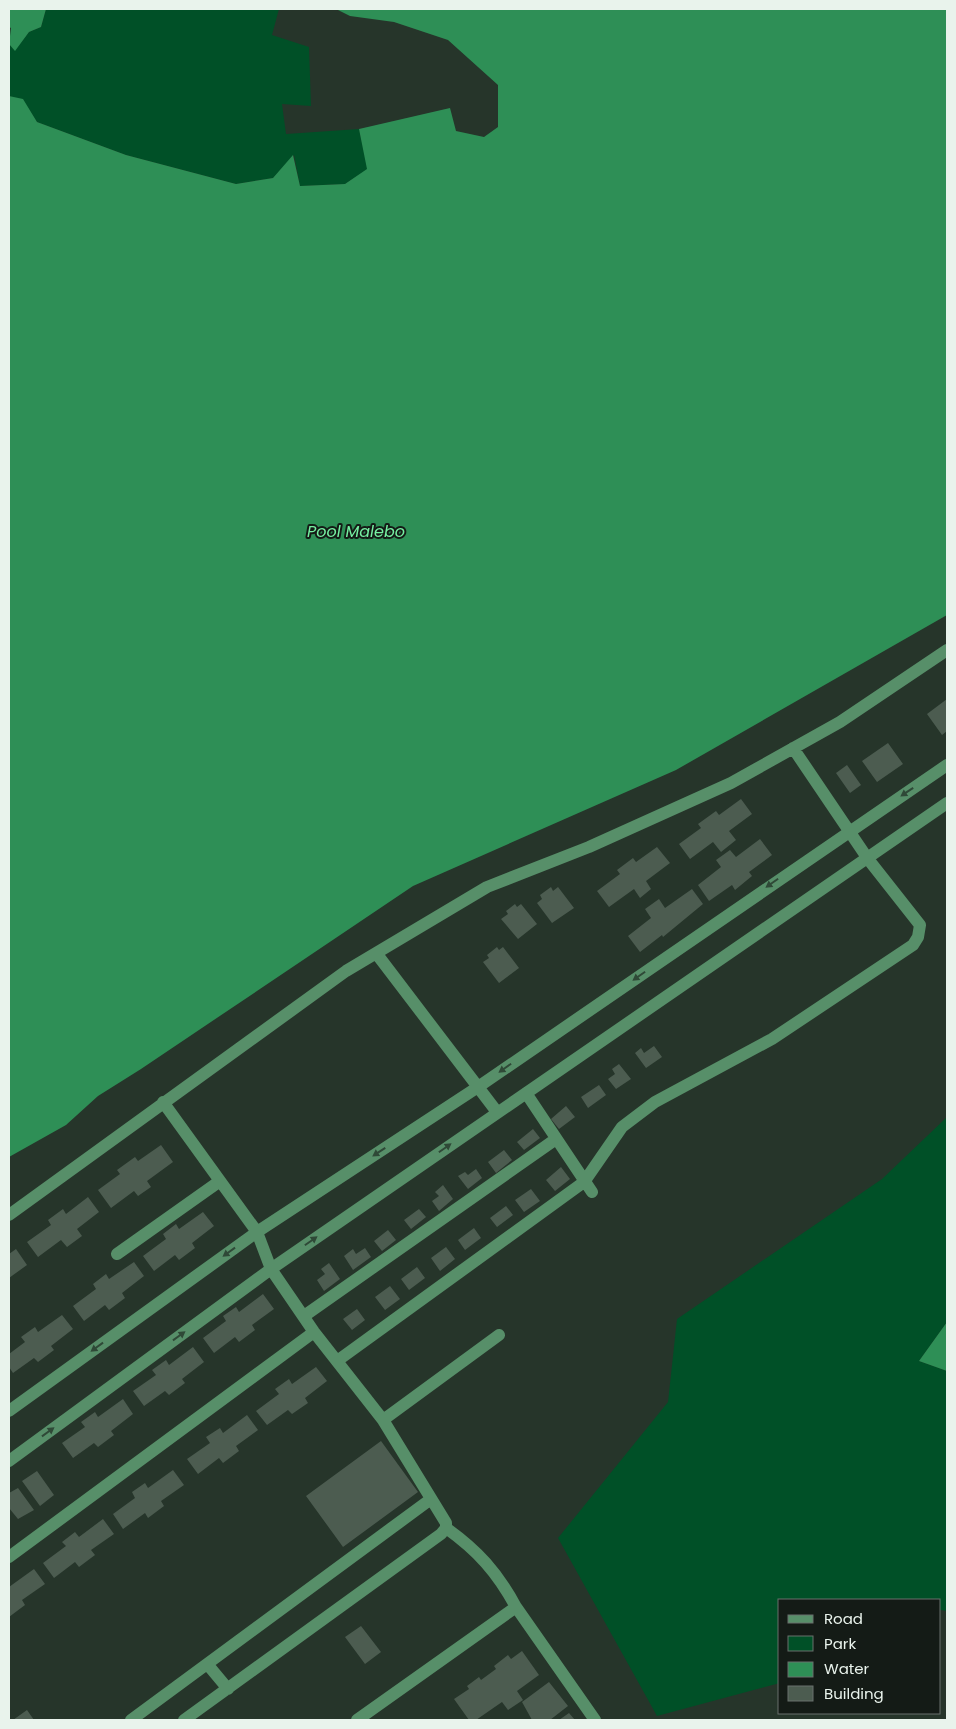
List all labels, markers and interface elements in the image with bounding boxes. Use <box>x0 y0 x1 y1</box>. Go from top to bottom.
water label: Pool Malebo <box>307 520 405 543</box>
one-way arrow <box>900 787 913 797</box>
one-way arrow <box>766 878 779 888</box>
one-way arrow <box>632 971 646 981</box>
one-way arrow <box>498 1063 512 1073</box>
one-way arrow <box>438 1143 451 1153</box>
one-way arrow <box>372 1147 386 1157</box>
one-way arrow <box>304 1236 318 1246</box>
one-way arrow <box>222 1247 236 1257</box>
one-way arrow <box>172 1331 186 1341</box>
one-way arrow <box>91 1342 104 1352</box>
one-way arrow <box>41 1427 55 1437</box>
legend <box>778 1599 941 1714</box>
text: Road <box>824 1608 863 1629</box>
text: Park <box>824 1633 856 1654</box>
text: Water <box>824 1658 870 1679</box>
text: Building <box>824 1683 884 1704</box>

